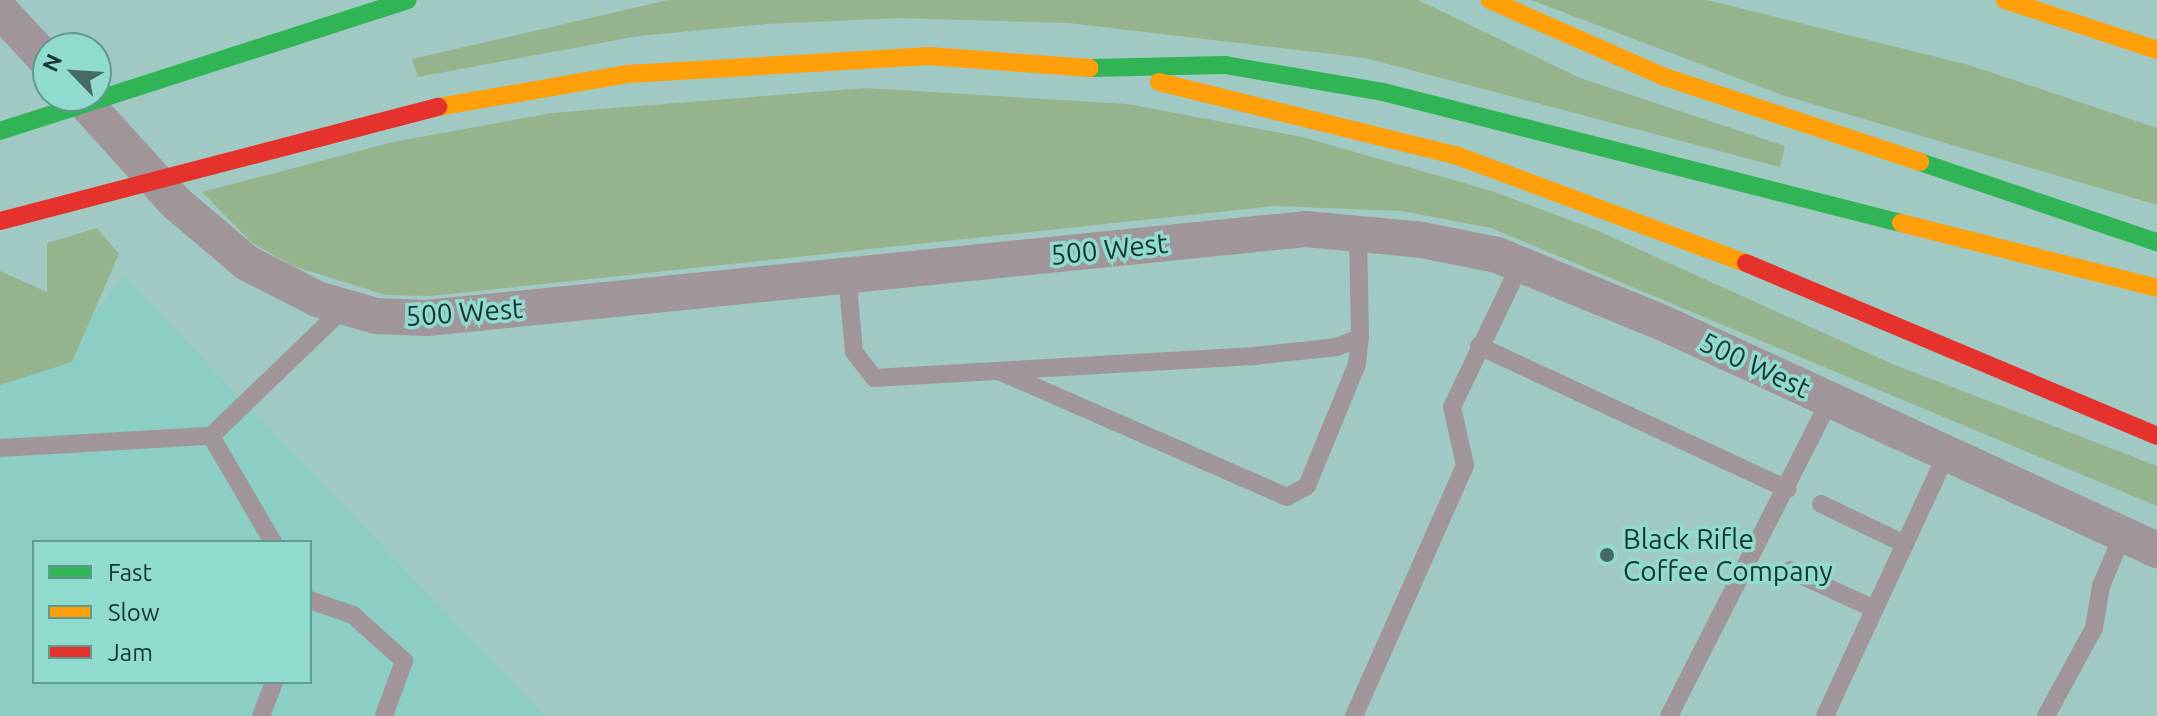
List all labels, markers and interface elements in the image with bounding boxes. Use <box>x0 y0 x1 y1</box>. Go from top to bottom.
north arrow <box>32 32 112 112</box>
text: N <box>37 50 66 75</box>
street label: 500 West <box>1049 226 1169 272</box>
street label: 500 West <box>404 291 524 333</box>
street label: 500 West <box>1694 325 1816 405</box>
place label: Black Rifle Coffee Company <box>1623 522 1833 588</box>
legend <box>32 540 312 684</box>
marker: Black Rifle Coffee Company <box>1598 546 1616 564</box>
text: Fast <box>108 559 152 586</box>
text: Slow <box>108 599 160 626</box>
text: Jam <box>108 639 153 666</box>

